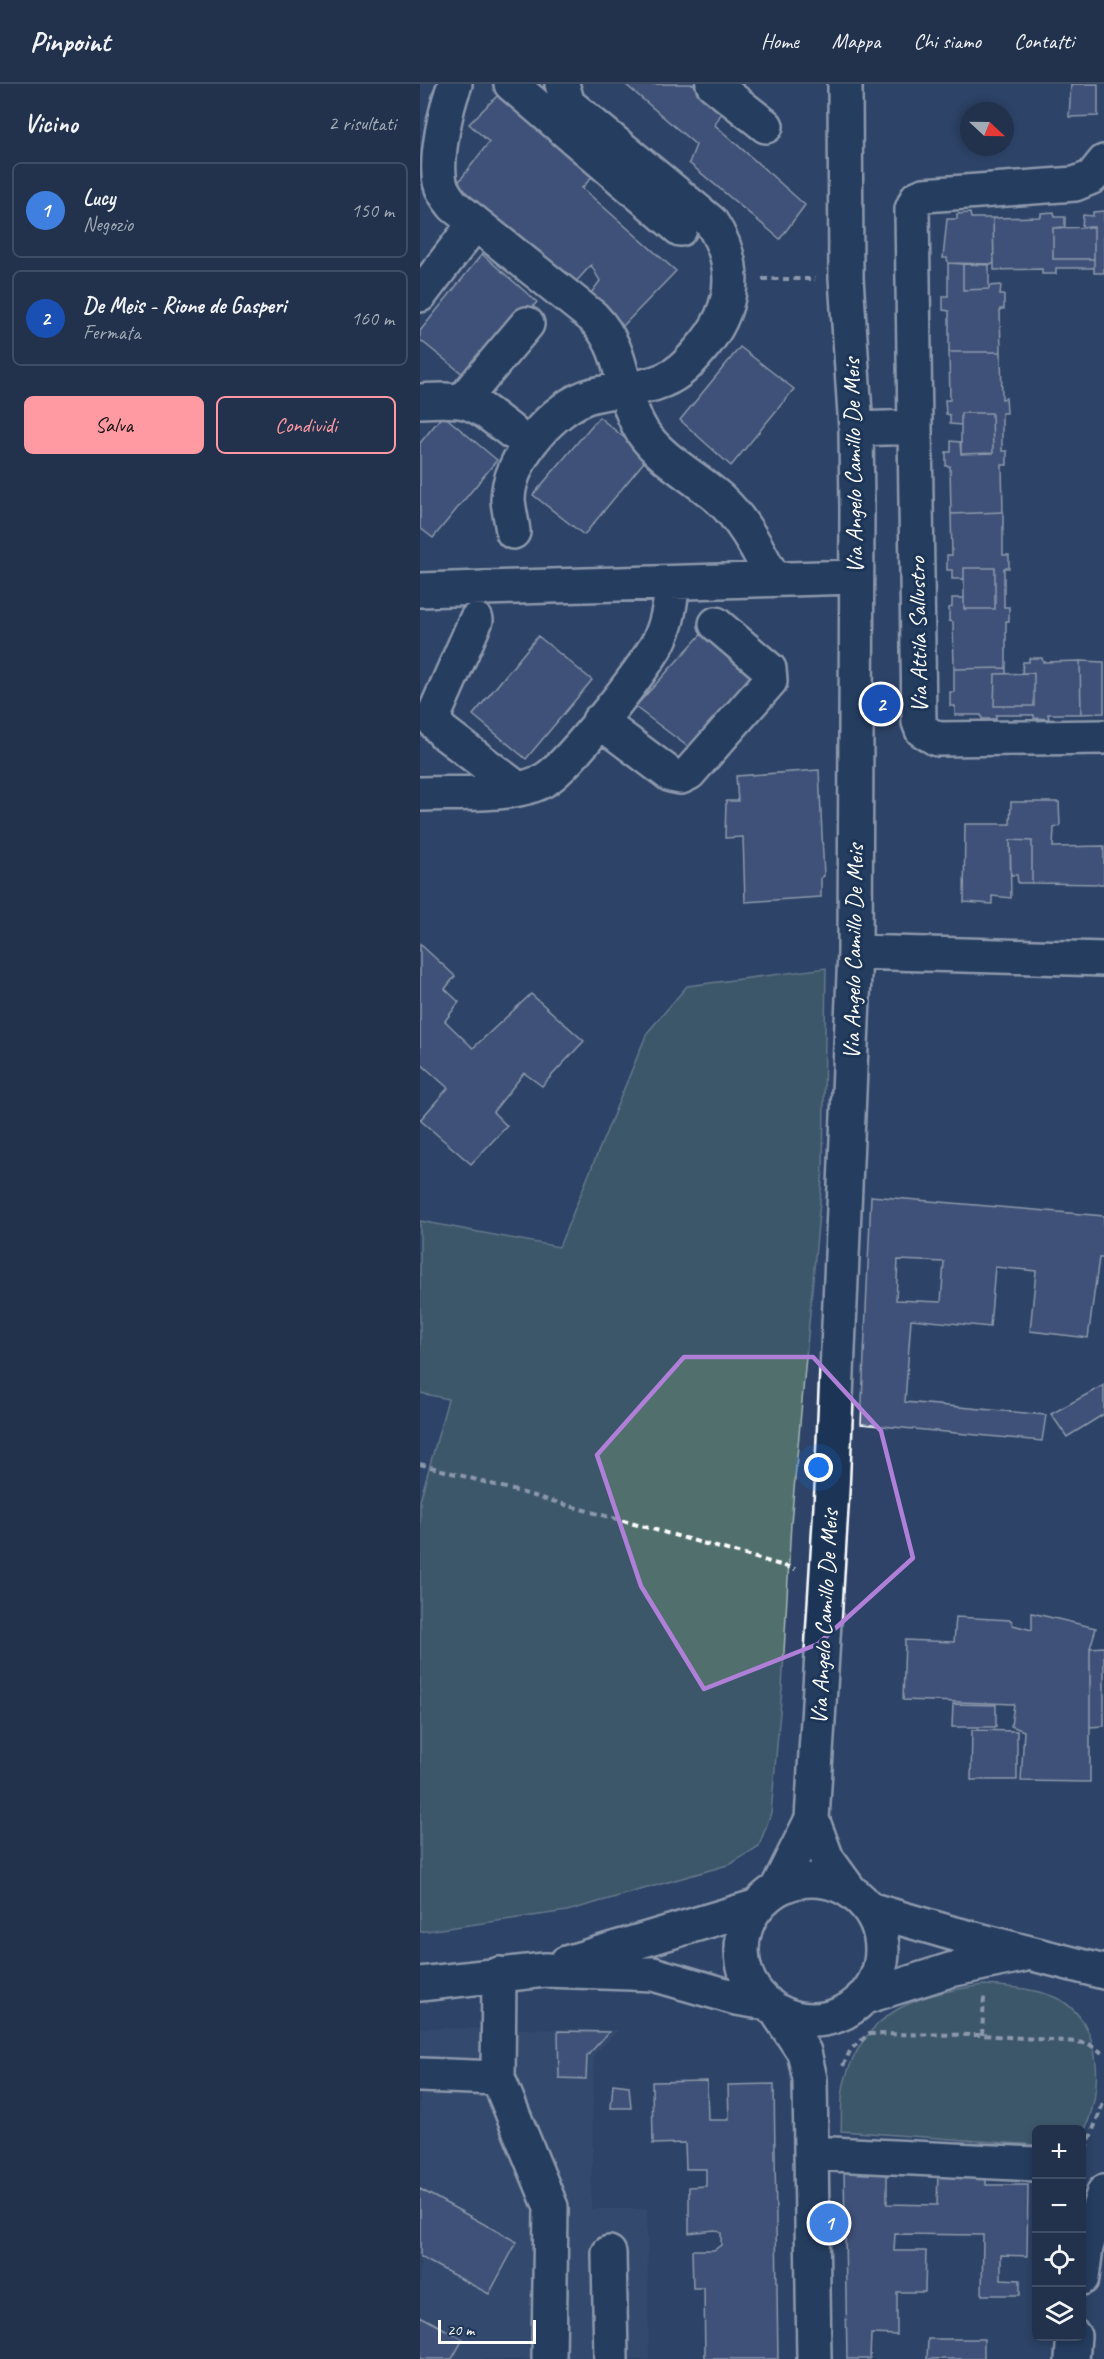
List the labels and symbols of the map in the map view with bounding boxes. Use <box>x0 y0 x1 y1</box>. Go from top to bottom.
north arrow <box>960 102 1014 156</box>
street label: Via Angelo Camillo De Meis <box>836 355 870 574</box>
street label: Via Attila Sallustro <box>902 555 934 713</box>
pin: 2 <box>862 682 900 726</box>
street label: Via Angelo Camillo De Meis <box>836 841 870 1060</box>
your location <box>804 1453 833 1482</box>
street label: Via Angelo Camillo De Meis <box>803 1506 845 1725</box>
pin: 1 <box>810 2200 848 2246</box>
scale bar <box>438 2317 536 2344</box>

